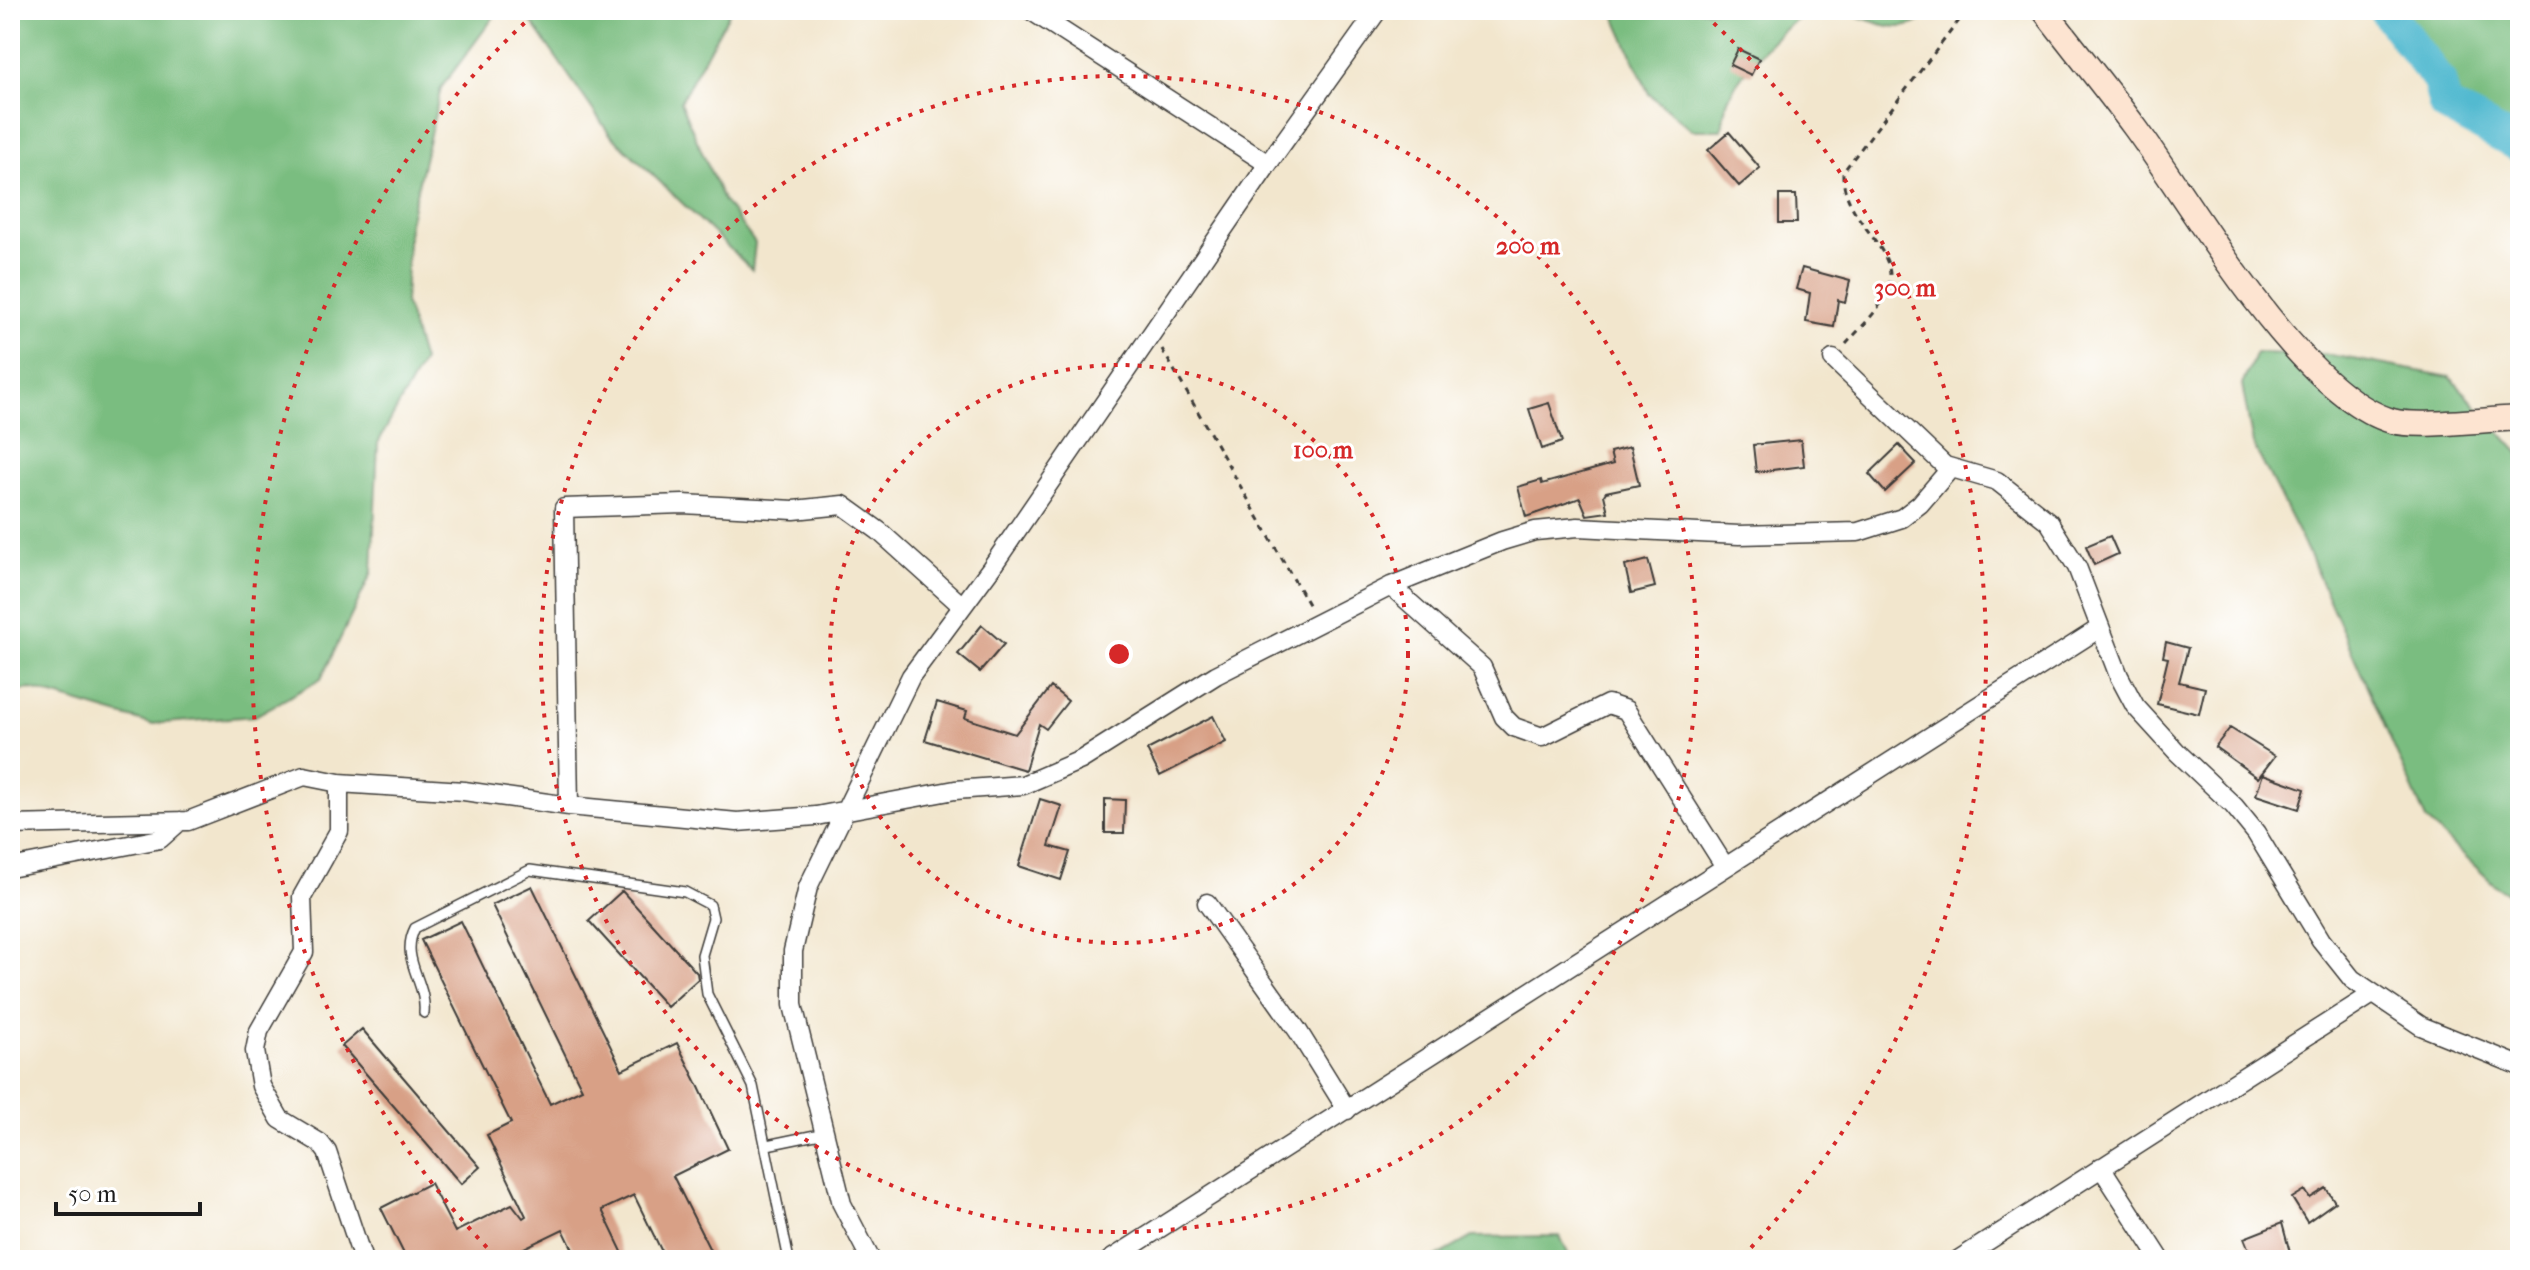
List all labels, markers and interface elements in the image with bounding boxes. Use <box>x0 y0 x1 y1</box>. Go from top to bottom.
text: 200 m <box>1496 232 1561 260</box>
text: 300 m <box>1874 274 1937 302</box>
text: 100 m <box>1293 436 1354 464</box>
centre of rings <box>1105 640 1133 668</box>
scale bar <box>56 1166 200 1216</box>
text: 50 m <box>68 1180 117 1208</box>

